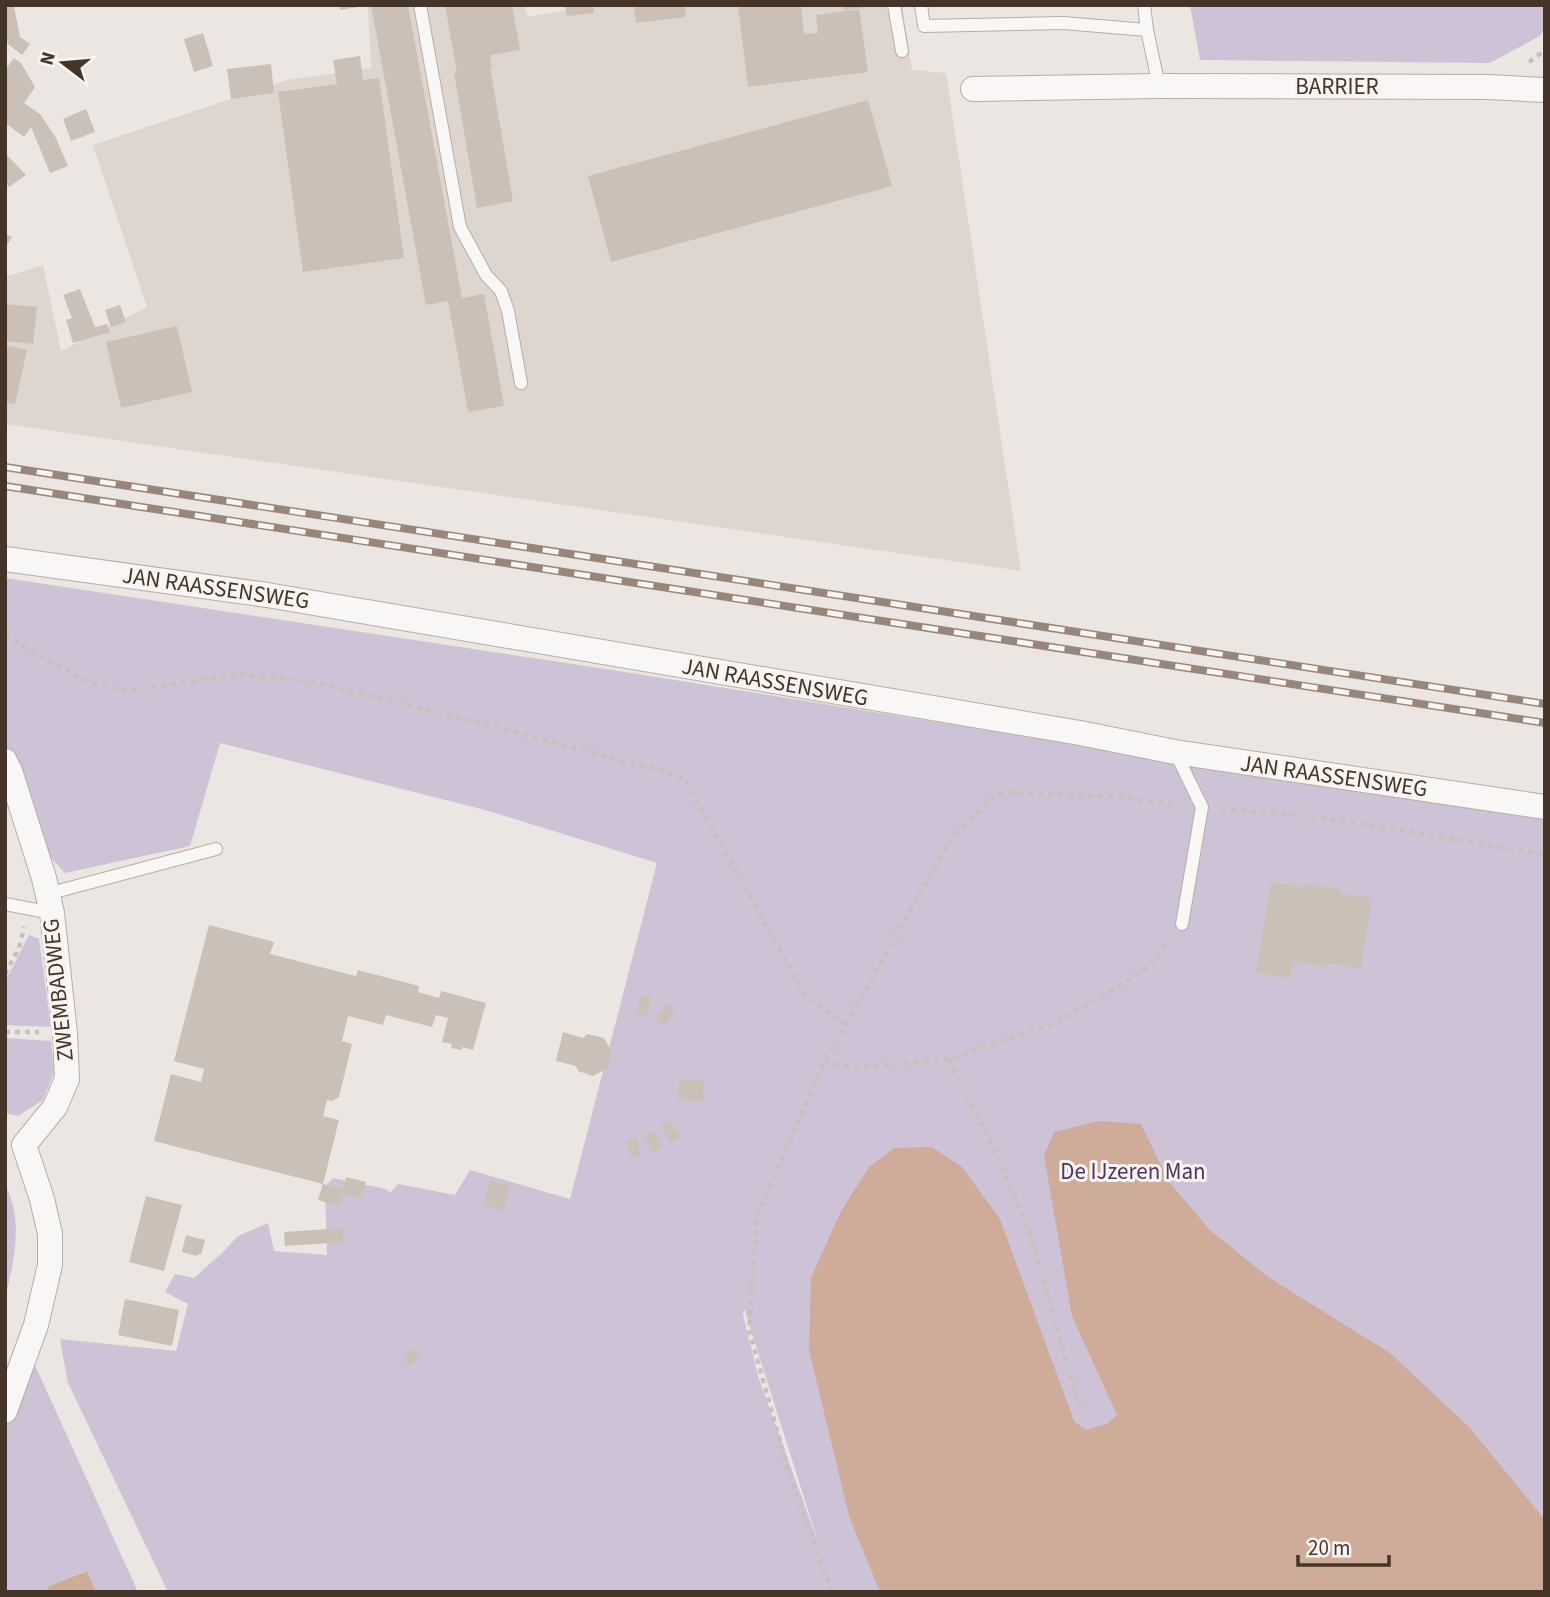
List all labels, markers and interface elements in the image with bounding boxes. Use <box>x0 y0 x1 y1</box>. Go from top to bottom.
north arrow <box>28 28 98 98</box>
text: N <box>33 49 63 69</box>
street label: BARRIER <box>1295 70 1379 103</box>
street label: JAN RAASSENSWEG <box>120 559 312 617</box>
street label: JAN RAASSENSWEG <box>679 649 871 715</box>
street label: JAN RAASSENSWEG <box>1238 747 1430 805</box>
street label: ZWEMBADWEG <box>34 917 82 1063</box>
park label: De IJzeren Man <box>1060 1155 1206 1188</box>
scale bar <box>1298 1524 1389 1568</box>
text: 20 m <box>1308 1533 1350 1563</box>

